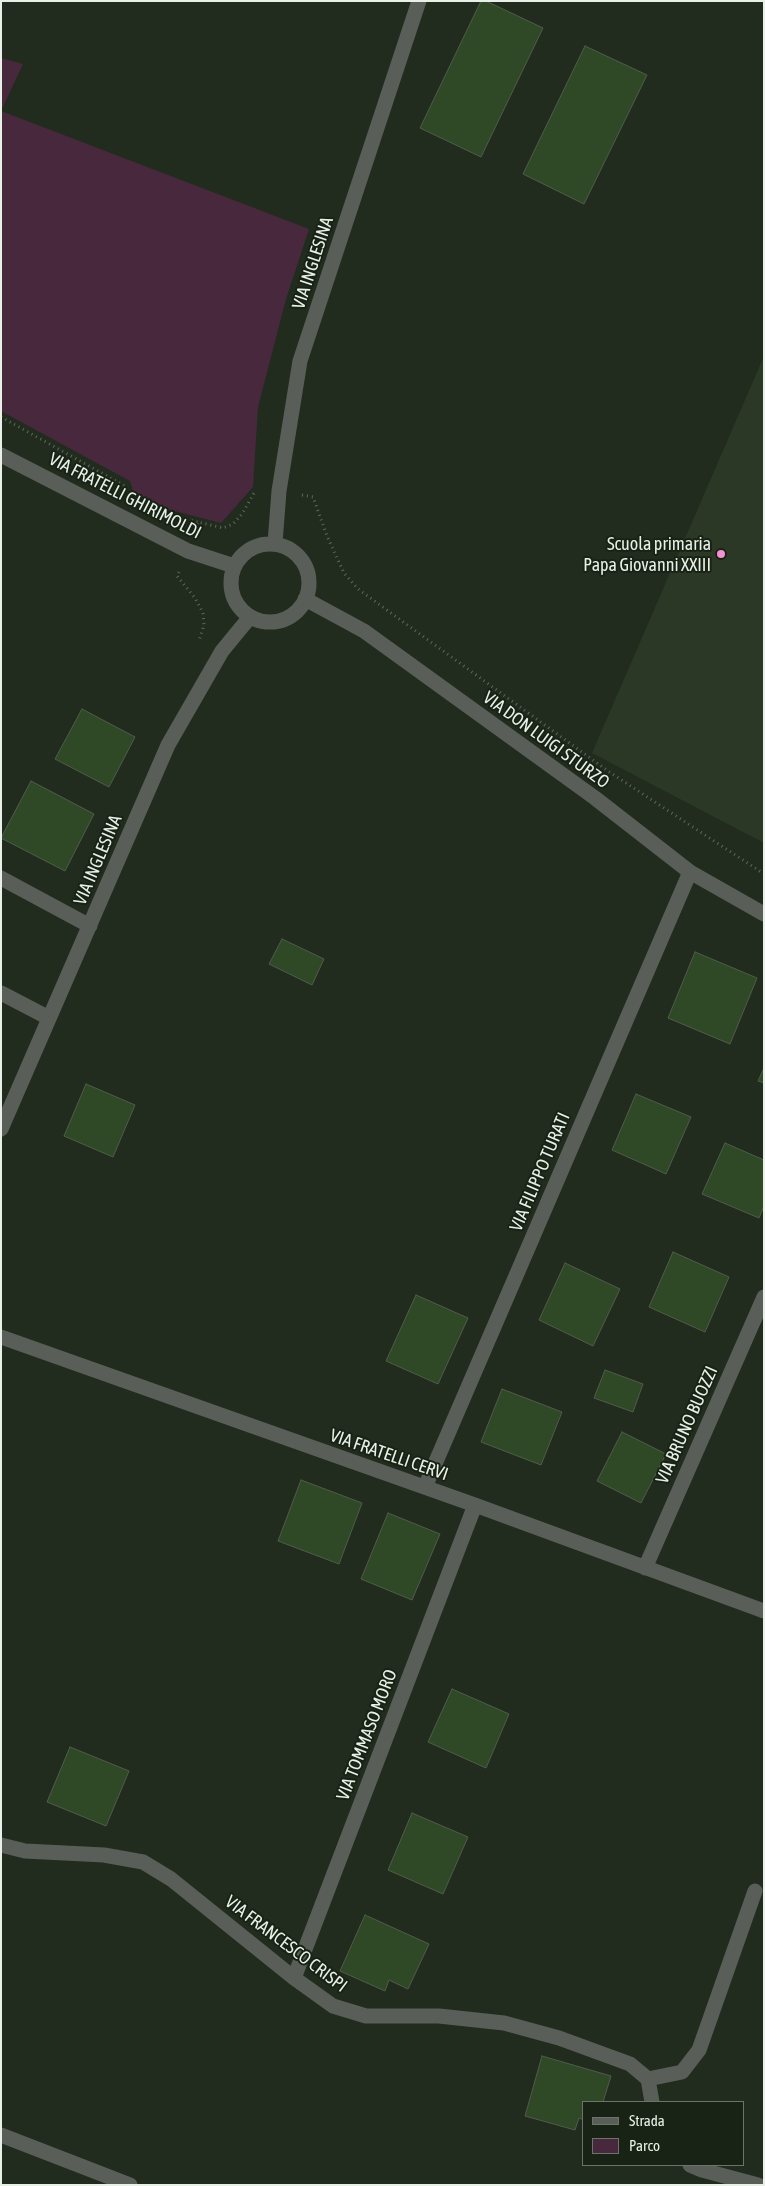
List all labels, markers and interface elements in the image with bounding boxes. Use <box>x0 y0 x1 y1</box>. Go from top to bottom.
street label: VIA INGLESINA <box>288 214 338 312</box>
street label: VIA FRATELLI GHIRIMOLDI <box>45 448 205 544</box>
place label: Scuola primaria Papa Giovanni XXIII <box>583 533 711 576</box>
marker: Scuola primaria Papa Giovanni XXIII <box>715 548 727 560</box>
street label: VIA DON LUIGI STURZO <box>479 687 613 793</box>
street label: VIA INGLESINA <box>69 812 127 908</box>
street label: VIA FILIPPO TURATI <box>505 1109 575 1235</box>
street label: VIA BRUNO BUOZZI <box>651 1363 723 1487</box>
street label: VIA FRATELLI CERVI <box>327 1425 451 1485</box>
street label: VIA TOMMASO MORO <box>332 1667 402 1803</box>
street label: VIA FRANCESCO CRISPI <box>221 1891 351 1997</box>
legend <box>582 2101 745 2166</box>
text: Strada <box>629 2112 665 2129</box>
text: Parco <box>629 2137 660 2154</box>

